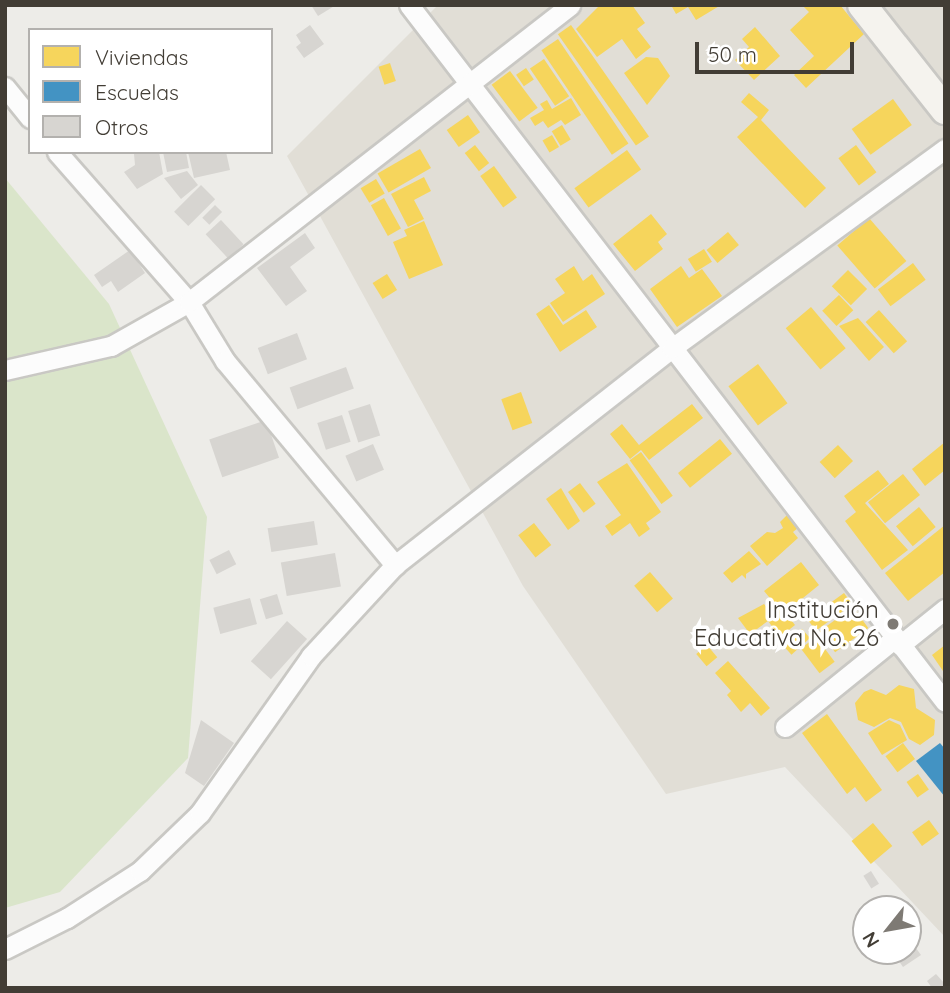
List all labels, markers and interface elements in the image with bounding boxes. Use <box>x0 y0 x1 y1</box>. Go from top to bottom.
legend <box>28 28 273 154</box>
scale bar <box>698 28 857 72</box>
text: 50 m <box>708 41 757 67</box>
text: Viviendas <box>95 44 188 70</box>
text: Escuelas <box>95 79 179 105</box>
text: Otros <box>95 114 148 140</box>
place label: Institución Educativa No. 26 <box>694 596 879 652</box>
marker: Institución Educativa No. 26 <box>885 616 901 632</box>
north arrow <box>852 895 922 965</box>
text: N <box>857 928 885 952</box>

